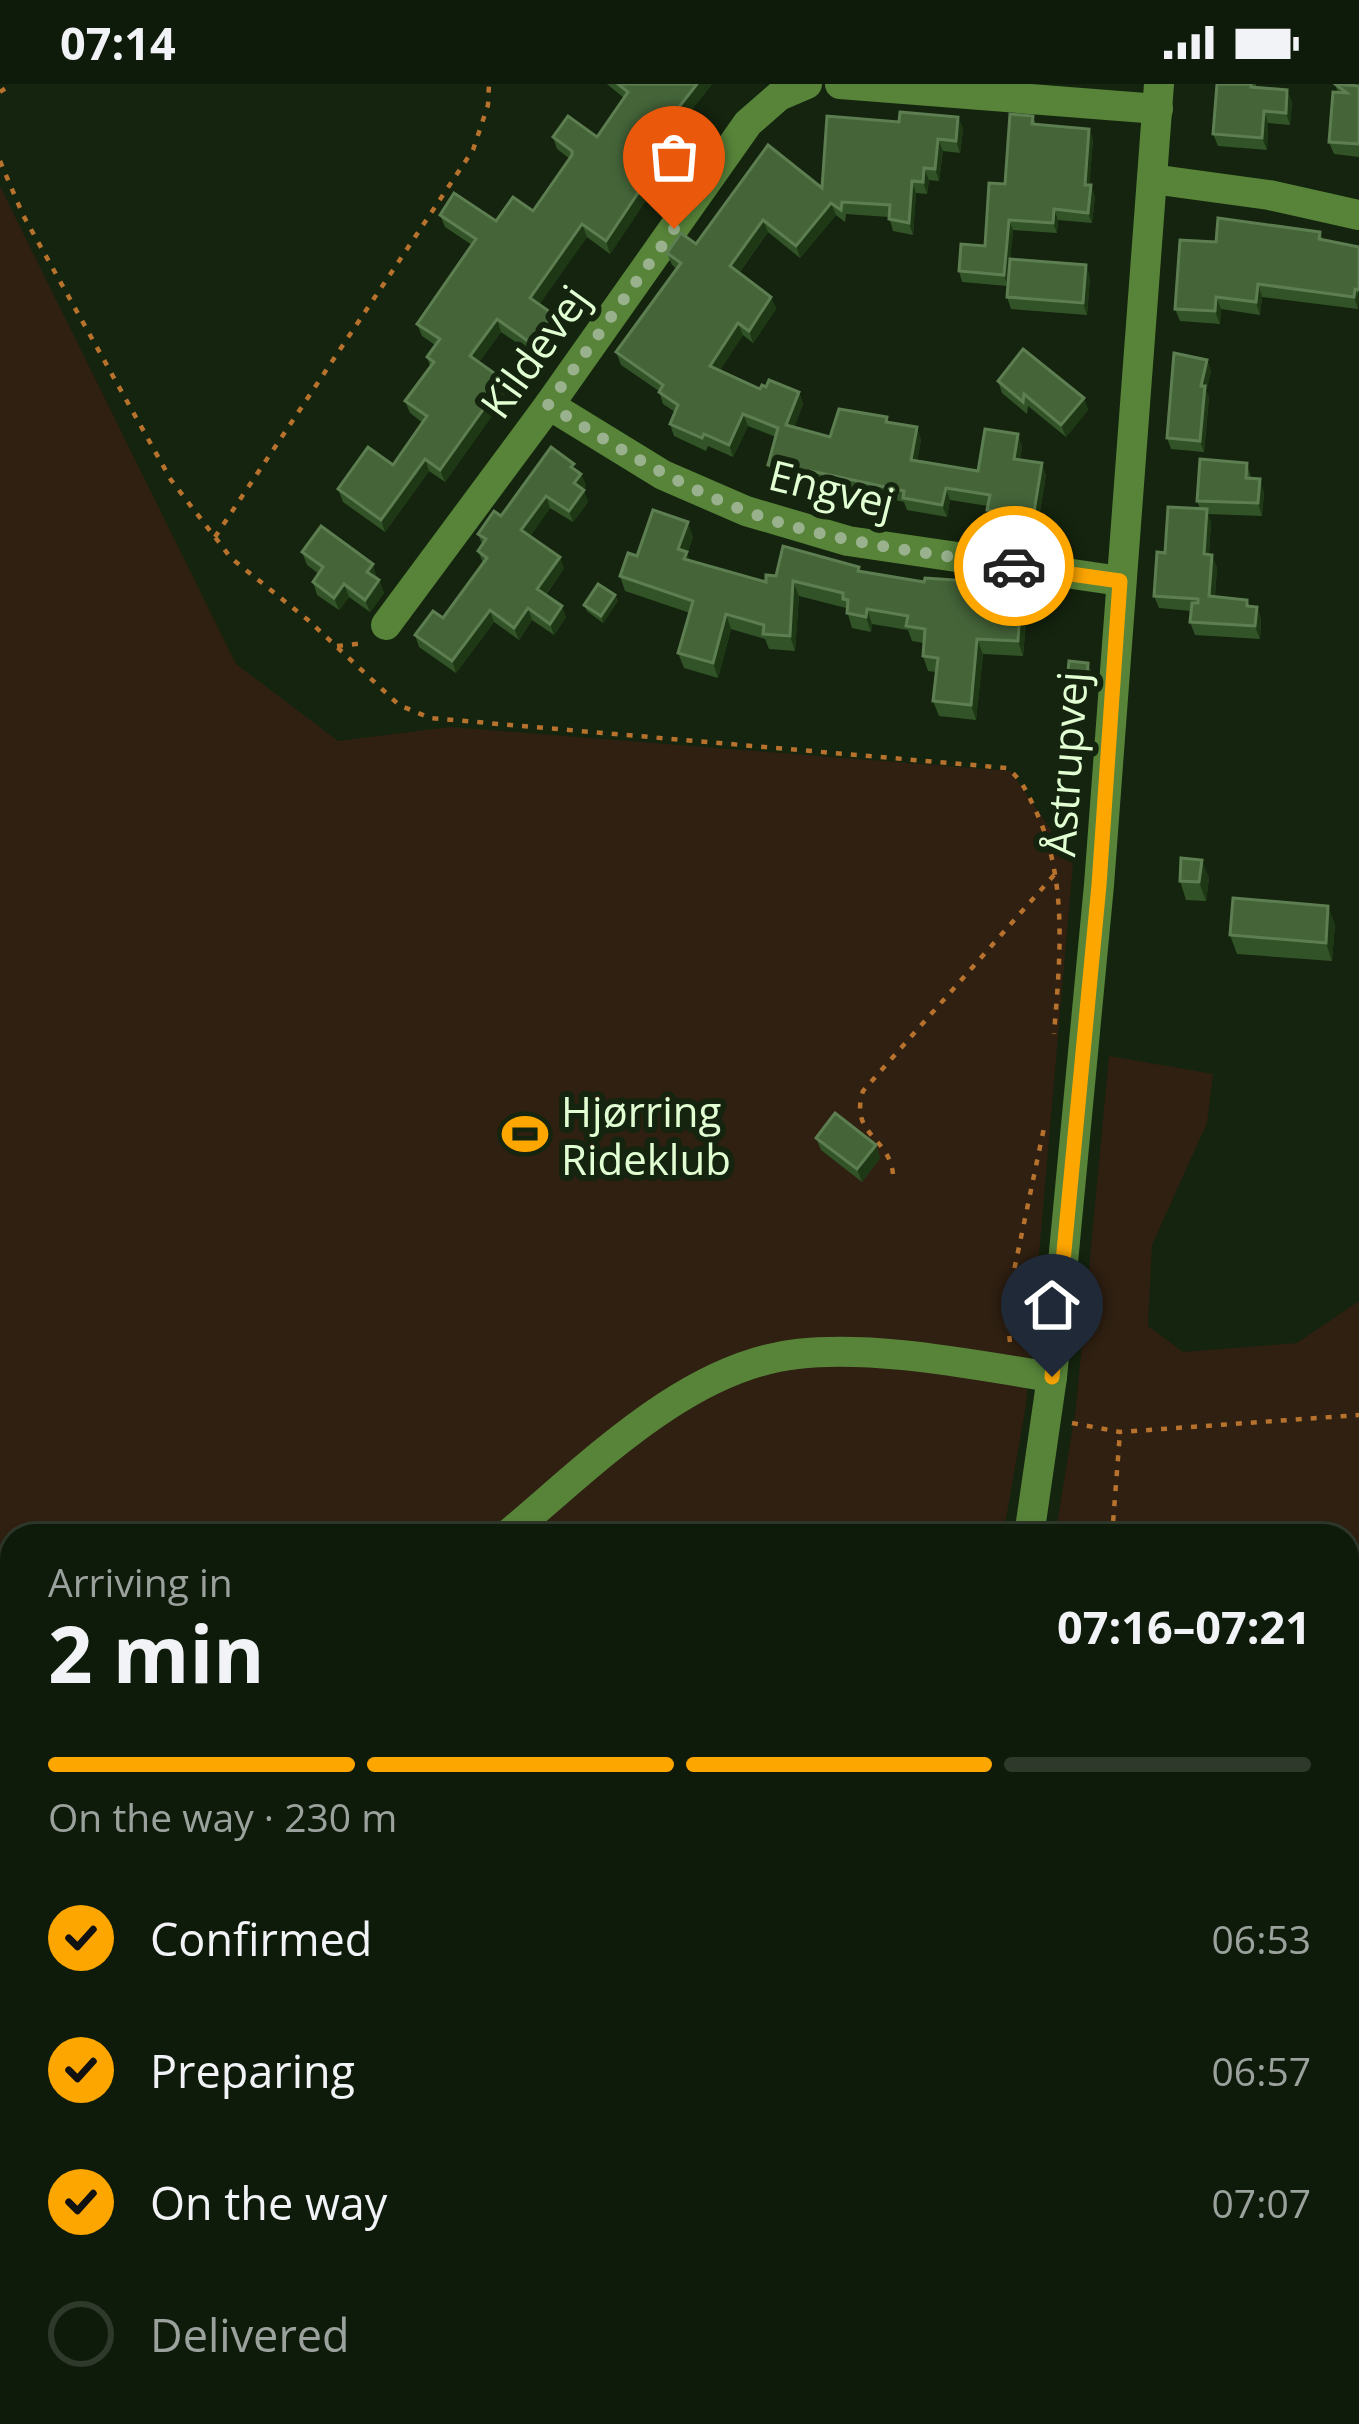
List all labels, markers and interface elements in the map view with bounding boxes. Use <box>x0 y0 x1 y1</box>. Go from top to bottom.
text: 07:14 <box>60 12 176 73</box>
pin <box>623 106 725 229</box>
icon: bag <box>641 124 707 190</box>
street label: Kildevej <box>466 273 602 429</box>
street label: Engvej <box>763 445 901 531</box>
courier <box>954 506 1074 626</box>
icon: car <box>981 533 1047 599</box>
street label: Åstrupvej <box>1030 670 1100 858</box>
place label: Hjørring Rideklub <box>561 1082 731 1187</box>
sports icon: Hjørring Rideklub <box>500 1109 550 1159</box>
pin <box>1001 1254 1103 1377</box>
icon: home <box>1019 1272 1085 1338</box>
text: Arriving in <box>48 1555 233 1608</box>
text: 07:16–07:21 <box>1057 1596 1311 1657</box>
text: 2 min <box>48 1600 265 1706</box>
text: On the way · 230 m <box>48 1790 397 1843</box>
icon: check <box>48 1905 114 1971</box>
text: Confirmed <box>150 1908 372 1969</box>
text: 06:53 <box>1212 1912 1311 1965</box>
icon: check <box>48 2037 114 2103</box>
text: Preparing <box>150 2040 355 2101</box>
text: 06:57 <box>1212 2044 1311 2097</box>
icon: check <box>48 2169 114 2235</box>
text: On the way <box>150 2172 387 2233</box>
text: 07:07 <box>1212 2176 1311 2229</box>
text: Delivered <box>150 2304 350 2365</box>

